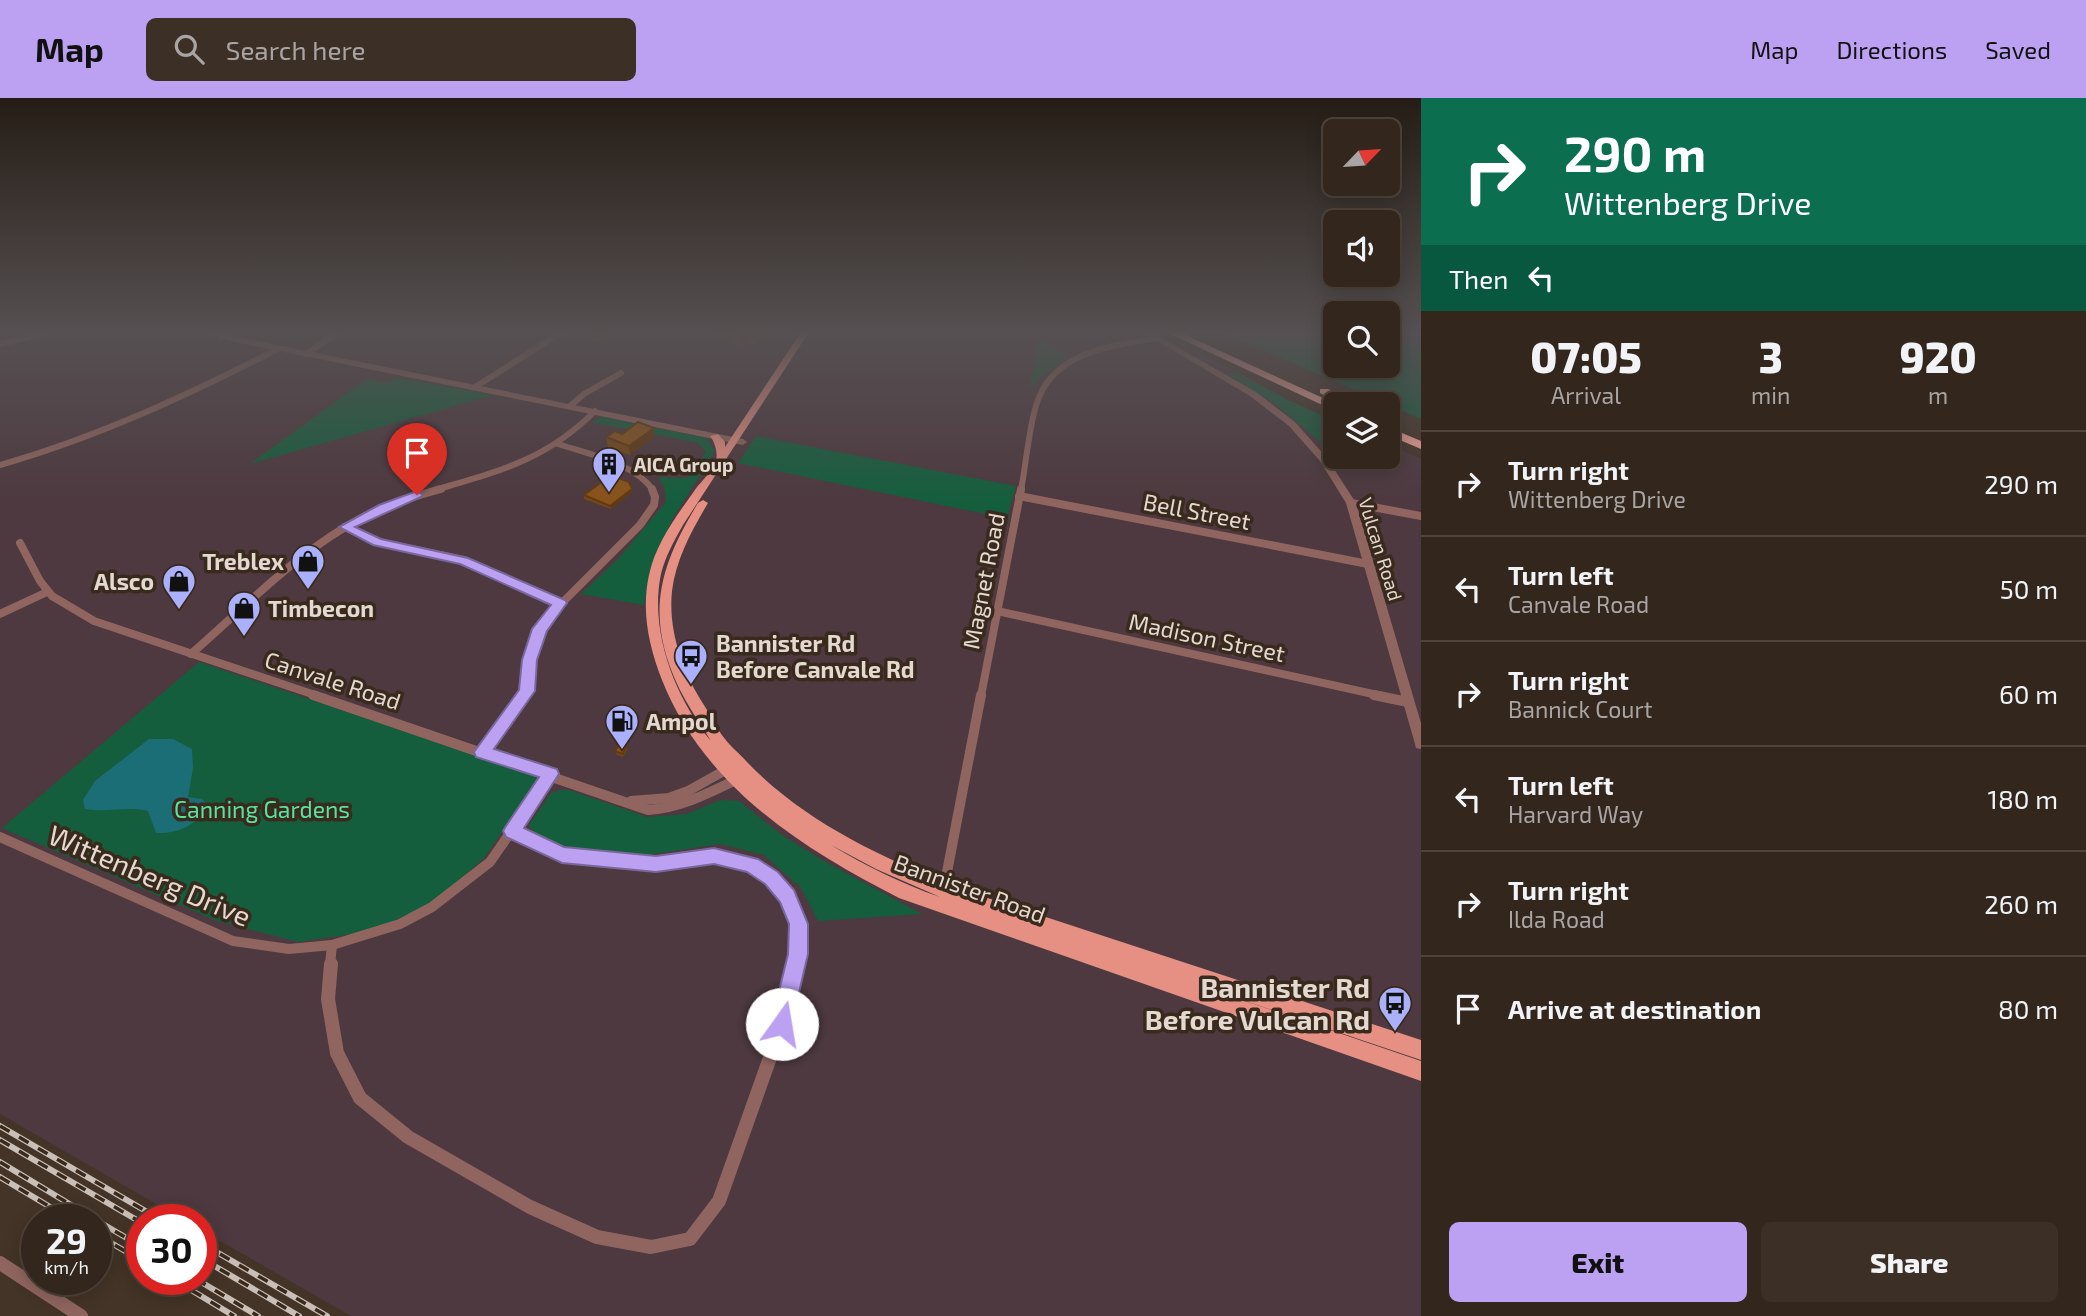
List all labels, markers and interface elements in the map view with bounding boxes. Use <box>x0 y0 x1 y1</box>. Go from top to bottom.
search box <box>146 18 636 81</box>
text: Map <box>35 29 104 69</box>
icon: search <box>170 30 208 68</box>
text: Search here <box>226 34 365 65</box>
text: Map <box>1750 35 1798 64</box>
text: Directions <box>1836 35 1947 64</box>
text: Saved <box>1985 35 2051 64</box>
north arrow <box>1323 119 1400 196</box>
map controls <box>1323 119 1400 469</box>
text: 290 m <box>1564 123 1706 182</box>
icon: right <box>1449 126 1540 217</box>
text: Wittenberg Drive <box>1564 183 1812 221</box>
button: sound <box>1323 210 1400 287</box>
icon: left <box>1522 259 1560 297</box>
text: Then <box>1449 263 1508 294</box>
button: search <box>1323 301 1400 378</box>
text: 07:05 <box>1530 331 1642 381</box>
text: 3 <box>1759 331 1783 381</box>
text: 920 <box>1900 331 1977 381</box>
text: Arrival <box>1551 381 1621 409</box>
text: min <box>1751 381 1790 409</box>
text: m <box>1928 381 1948 409</box>
button: layers <box>1323 392 1400 469</box>
pin <box>387 423 447 495</box>
icon: arrive <box>398 434 436 472</box>
building icon: AICA Group <box>590 445 628 494</box>
place label: AICA Group <box>634 453 733 476</box>
text: Turn right <box>1508 454 1629 485</box>
icon: right <box>1449 465 1487 503</box>
text: 290 m <box>1984 468 2058 499</box>
text: Wittenberg Drive <box>1508 485 1686 513</box>
street label: Bell Street <box>1141 487 1253 535</box>
street label: Vulcan Road <box>1354 495 1408 603</box>
street label: Magnet Road <box>956 510 1010 652</box>
shop icon: Treblex <box>289 542 327 591</box>
place label: Treblex <box>202 547 284 575</box>
text: Turn left <box>1508 559 1614 590</box>
shop icon: Alsco <box>160 562 198 611</box>
place label: Alsco <box>94 567 154 595</box>
icon: left <box>1449 570 1487 608</box>
text: 50 m <box>2000 573 2058 604</box>
shop icon: Timbecon <box>225 589 263 638</box>
text: Canvale Road <box>1508 590 1649 618</box>
place label: Timbecon <box>268 594 374 622</box>
street label: Madison Street <box>1126 607 1288 667</box>
place label: Bannister Rd Before Canvale Rd <box>716 629 914 683</box>
bus stop icon: Bannister Rd Before Canvale Rd <box>672 637 710 686</box>
street label: Canvale Road <box>262 645 404 715</box>
text: Turn right <box>1508 664 1629 695</box>
icon: right <box>1449 675 1487 713</box>
text: 60 m <box>1999 678 2058 709</box>
text: Bannick Court <box>1508 695 1652 723</box>
fuel station icon: Ampol <box>603 702 641 751</box>
place label: Ampol <box>646 707 717 735</box>
text: Turn left <box>1508 769 1614 800</box>
icon: left <box>1449 780 1487 818</box>
text: 180 m <box>1988 783 2058 814</box>
park label: Canning Gardens <box>174 795 350 823</box>
text: Harvard Way <box>1508 800 1643 828</box>
street label: Wittenberg Drive <box>44 817 256 933</box>
street label: Bannister Road <box>891 848 1049 928</box>
text: Turn right <box>1508 874 1629 905</box>
icon: right <box>1449 885 1487 923</box>
text: 260 m <box>1984 888 2058 919</box>
text: Ilda Road <box>1508 905 1605 933</box>
place label: Bannister Rd Before Vulcan Rd <box>1145 970 1370 1036</box>
bus stop icon: Bannister Rd Before Vulcan Rd <box>1376 984 1414 1033</box>
position arrow <box>745 987 819 1061</box>
icon: arrive <box>1449 990 1487 1028</box>
text: Arrive at destination <box>1508 993 1761 1024</box>
text: 80 m <box>1998 993 2058 1024</box>
speed limit sign: 30 <box>126 1204 217 1295</box>
text: 29 <box>46 1219 87 1261</box>
button: Exit <box>1449 1222 1747 1302</box>
button: Share <box>1761 1222 2058 1302</box>
text: km/h <box>44 1256 89 1278</box>

